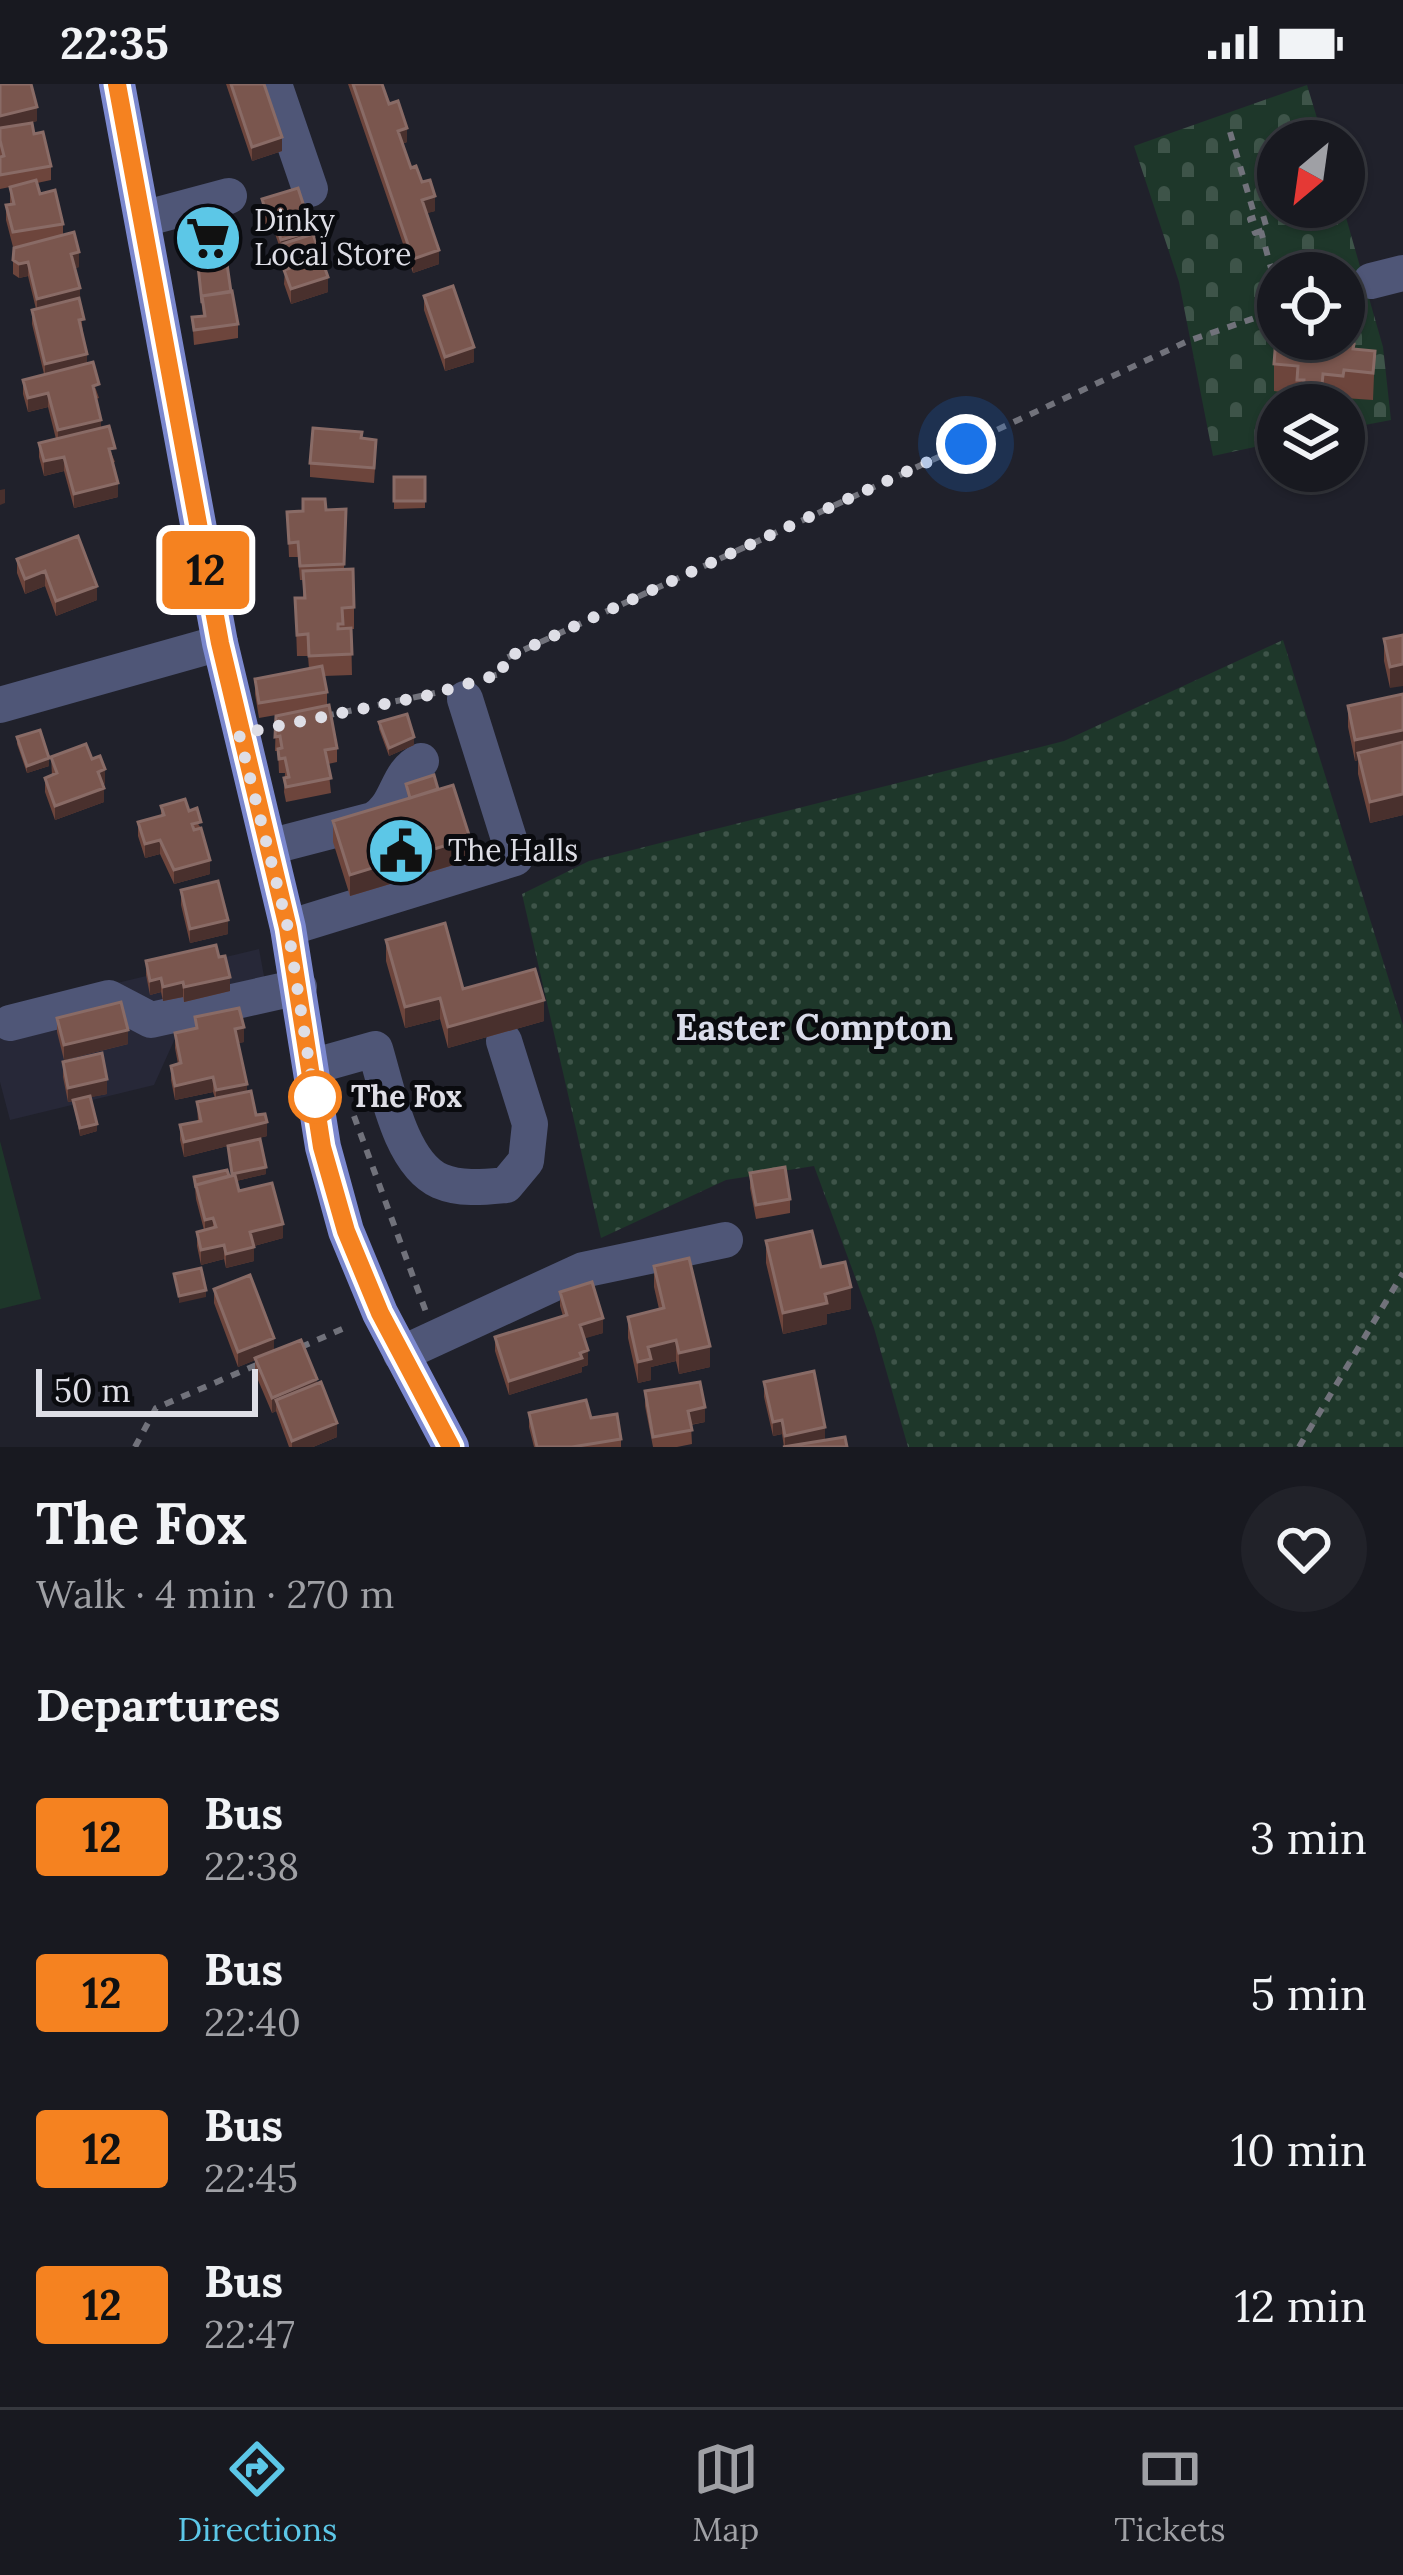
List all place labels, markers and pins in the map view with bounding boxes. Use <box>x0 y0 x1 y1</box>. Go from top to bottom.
place label: Dinky Local Store <box>254 201 411 273</box>
supermarket icon: Dinky Local Store <box>173 203 243 273</box>
public building icon: The Halls <box>366 816 436 886</box>
place label: The Halls <box>448 831 578 869</box>
marker: The Fox <box>290 1072 340 1122</box>
place label: The Fox <box>351 1077 462 1115</box>

